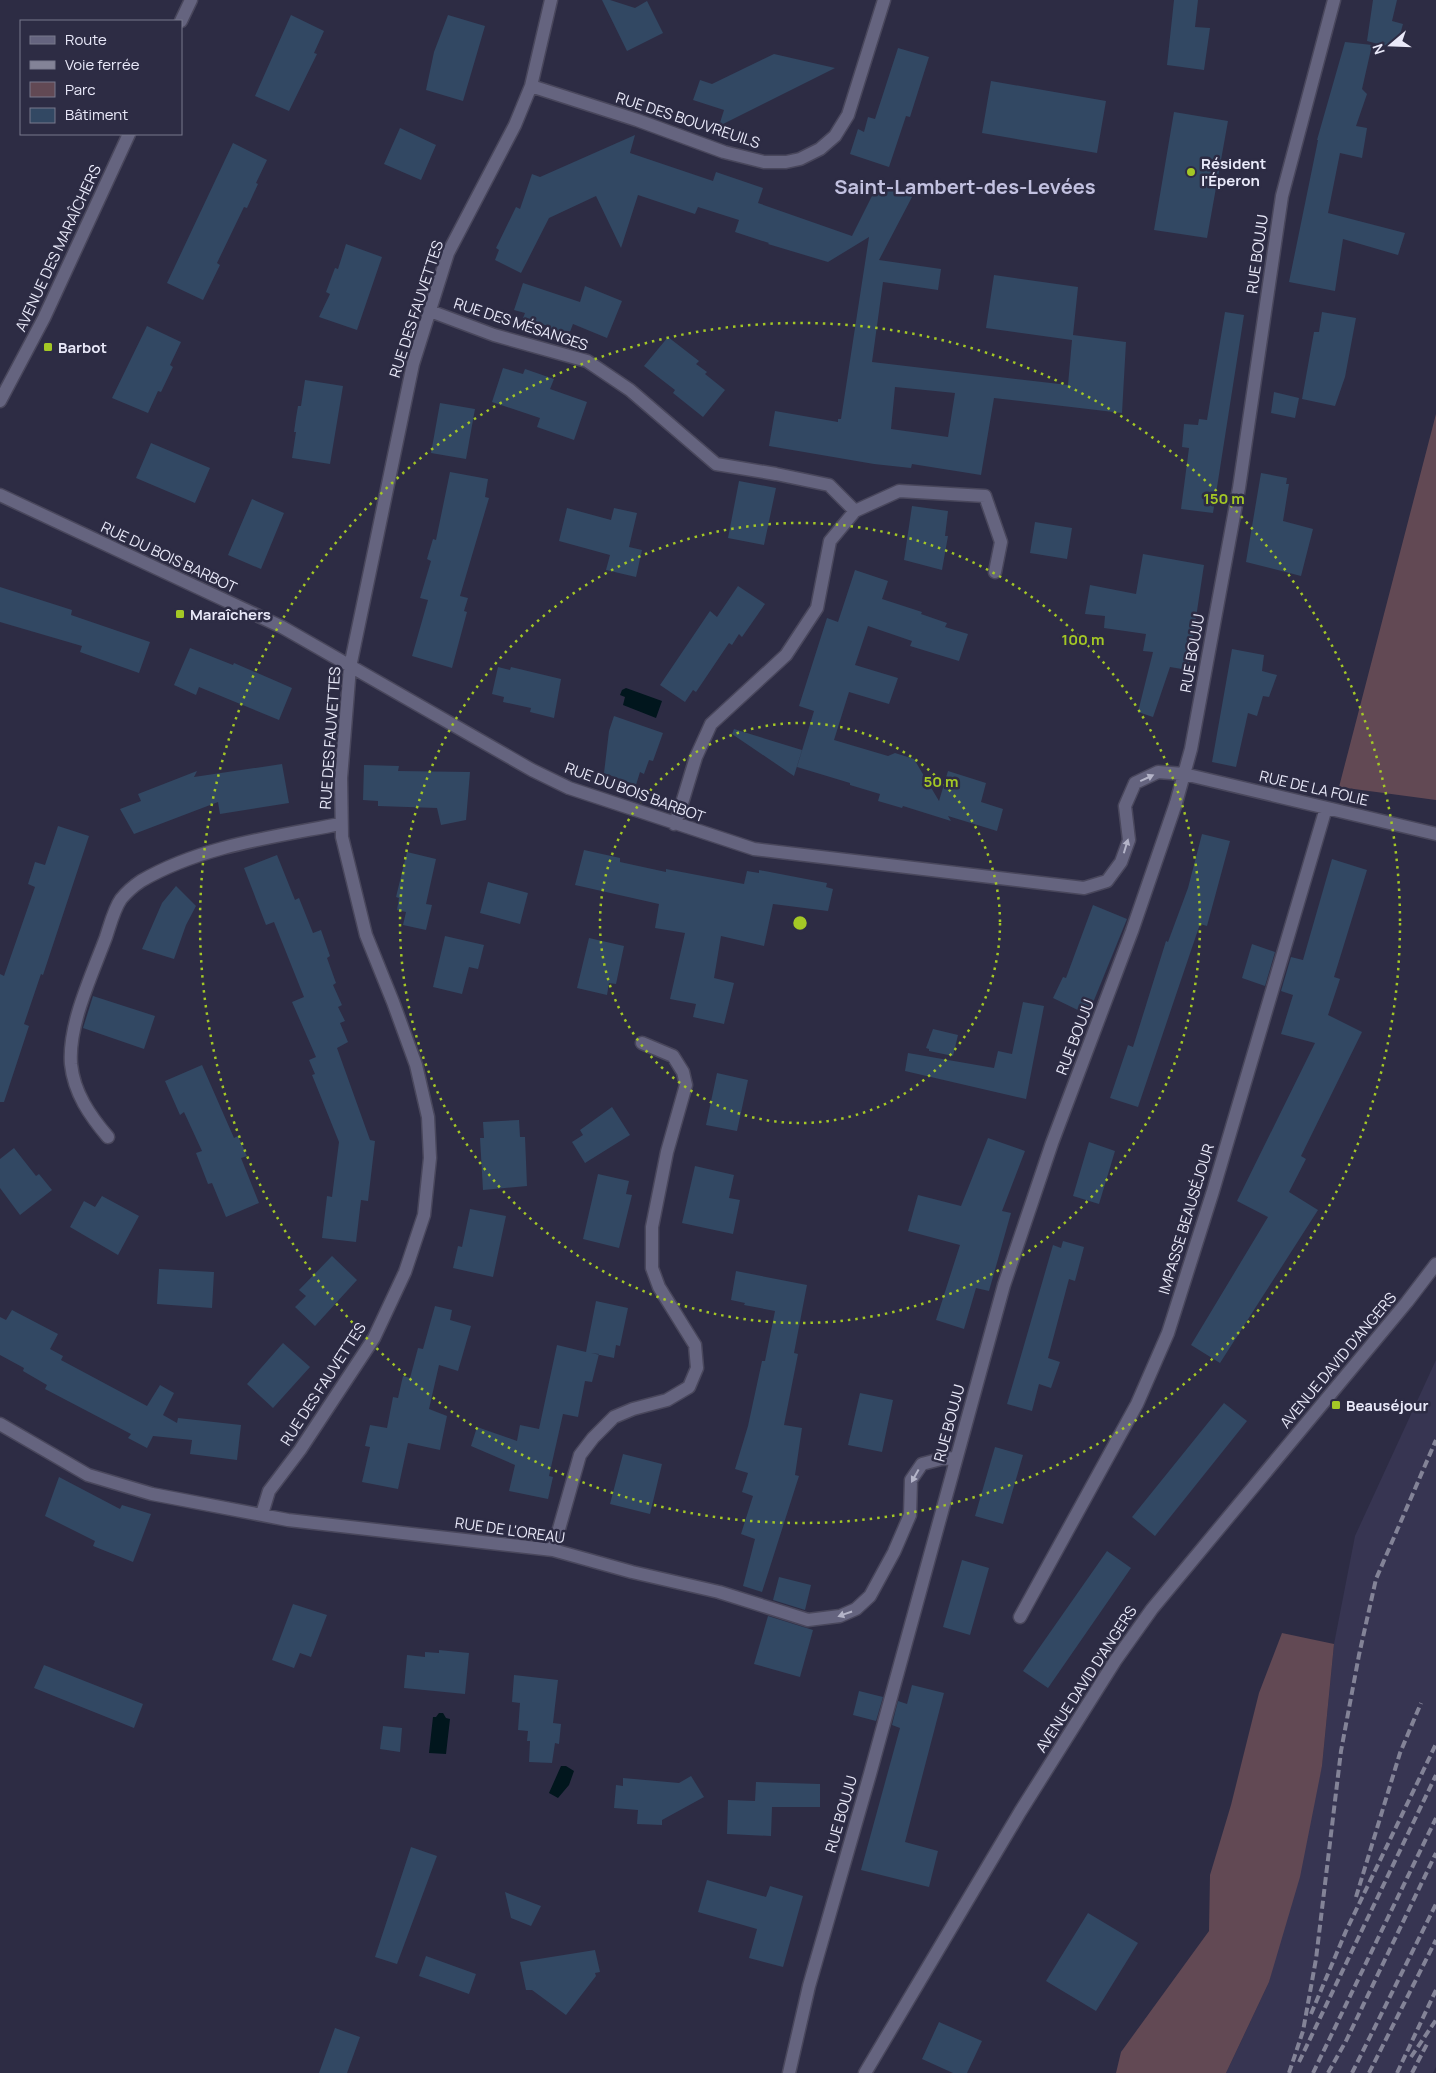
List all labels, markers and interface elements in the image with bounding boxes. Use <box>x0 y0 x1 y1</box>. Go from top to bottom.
legend <box>20 20 182 135</box>
north arrow <box>1366 20 1416 70</box>
text: Route <box>65 29 107 50</box>
text: N <box>1368 42 1389 57</box>
text: Voie ferrée <box>65 54 140 75</box>
text: Parc <box>65 79 96 100</box>
street label: RUE DES BOUVREUILS <box>613 87 763 153</box>
text: Bâtiment <box>65 104 128 125</box>
place label: Résident l'Éperon <box>1201 153 1266 191</box>
street label: AVENUE DES MARAÎCHERS <box>10 161 106 335</box>
marker: Résident l'Éperon <box>1185 166 1197 178</box>
district label: Saint-Lambert-des-Levées <box>834 173 1096 200</box>
street label: RUE BOUJU <box>1241 213 1273 295</box>
street label: RUE DES FAUVETTES <box>384 238 448 380</box>
street label: RUE DES MÉSANGES <box>451 292 591 356</box>
place label: Barbot <box>58 337 107 358</box>
marker: Barbot <box>42 341 54 353</box>
text: 150 m <box>1203 488 1245 509</box>
street label: RUE DU BOIS BARBOT <box>98 516 240 598</box>
place label: Maraîchers <box>190 604 271 625</box>
marker: Maraîchers <box>174 608 186 620</box>
street label: RUE BOUJU <box>1175 612 1209 694</box>
text: 100 m <box>1062 629 1104 650</box>
street label: RUE DES FAUVETTES <box>315 666 345 810</box>
street label: RUE DU BOIS BARBOT <box>562 757 708 827</box>
street label: RUE DE LA FOLIE <box>1257 765 1371 811</box>
text: 50 m <box>923 771 959 792</box>
one-way arrow <box>1140 773 1154 781</box>
one-way arrow <box>1123 838 1131 853</box>
centre of rings <box>791 914 809 932</box>
street label: RUE BOUJU <box>1051 996 1099 1078</box>
street label: IMPASSE BEAUSÉJOUR <box>1153 1141 1219 1297</box>
street label: AVENUE DAVID D'ANGERS <box>1275 1288 1401 1432</box>
street label: RUE DES FAUVETTES <box>275 1318 371 1450</box>
street label: RUE BOUJU <box>929 1382 969 1464</box>
place label: Beauséjour <box>1346 1395 1428 1416</box>
marker: Beauséjour <box>1330 1399 1342 1411</box>
one-way arrow <box>911 1469 920 1483</box>
street label: RUE DE L'OREAU <box>454 1512 566 1548</box>
street label: AVENUE DAVID D'ANGERS <box>1031 1601 1141 1757</box>
one-way arrow <box>837 1610 852 1618</box>
street label: RUE BOUJU <box>820 1773 862 1855</box>

